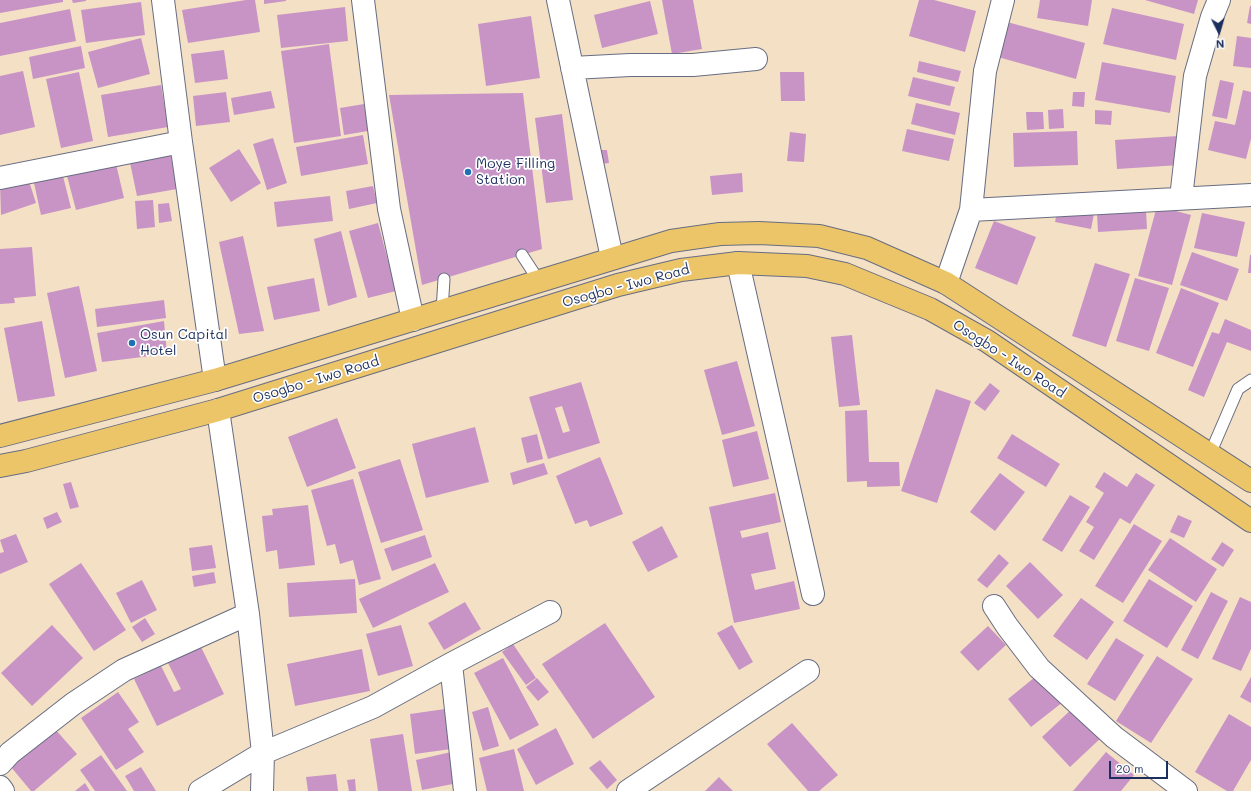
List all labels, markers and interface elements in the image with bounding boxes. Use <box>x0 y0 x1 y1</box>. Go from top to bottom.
north arrow <box>1199 12 1239 52</box>
text: N <box>1215 37 1225 52</box>
place label: Moye Filling Station <box>476 156 555 188</box>
marker: Moye Filling Station <box>463 167 473 177</box>
street label: Osogbo - Iwo Road <box>561 261 691 311</box>
street label: Osogbo - Iwo Road <box>949 316 1069 402</box>
place label: Osun Capital Hotel <box>140 327 228 360</box>
marker: Osun Capital Hotel <box>127 338 137 348</box>
street label: Osogbo - Iwo Road <box>251 353 381 407</box>
scale bar <box>1111 753 1170 779</box>
text: 20 m <box>1116 760 1144 776</box>

